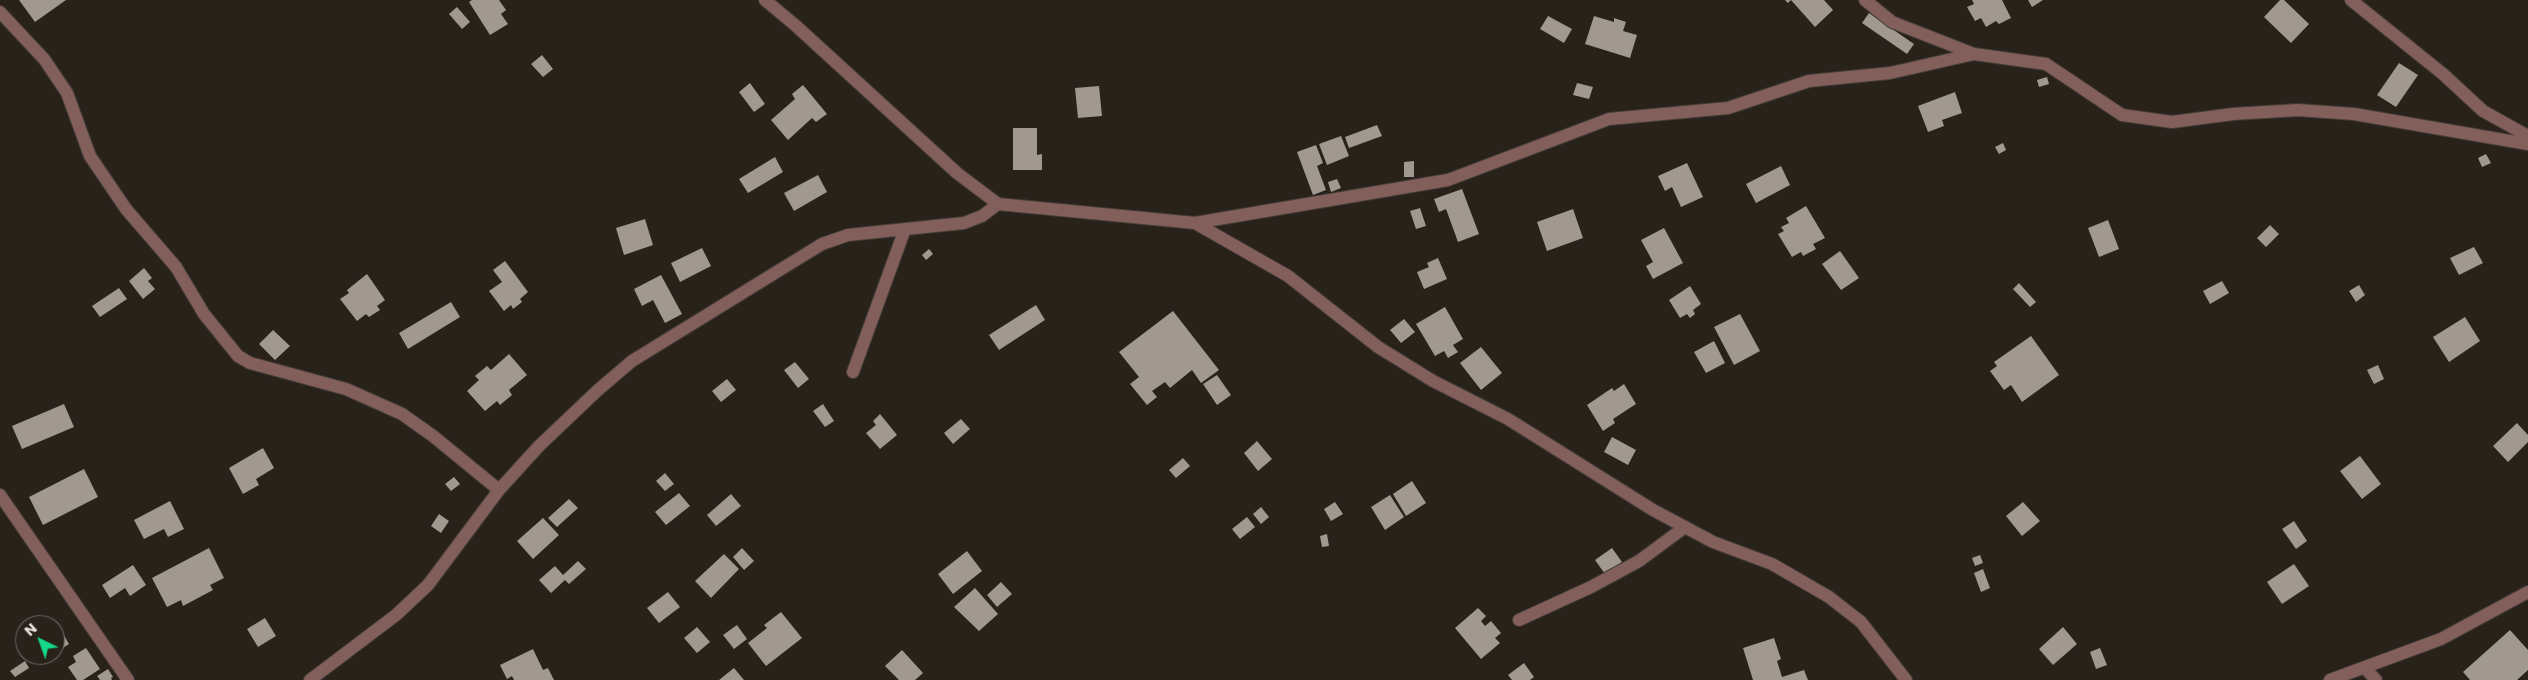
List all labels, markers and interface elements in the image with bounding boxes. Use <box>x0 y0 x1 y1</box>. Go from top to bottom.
north arrow <box>15 615 65 665</box>
text: N <box>20 619 41 641</box>

